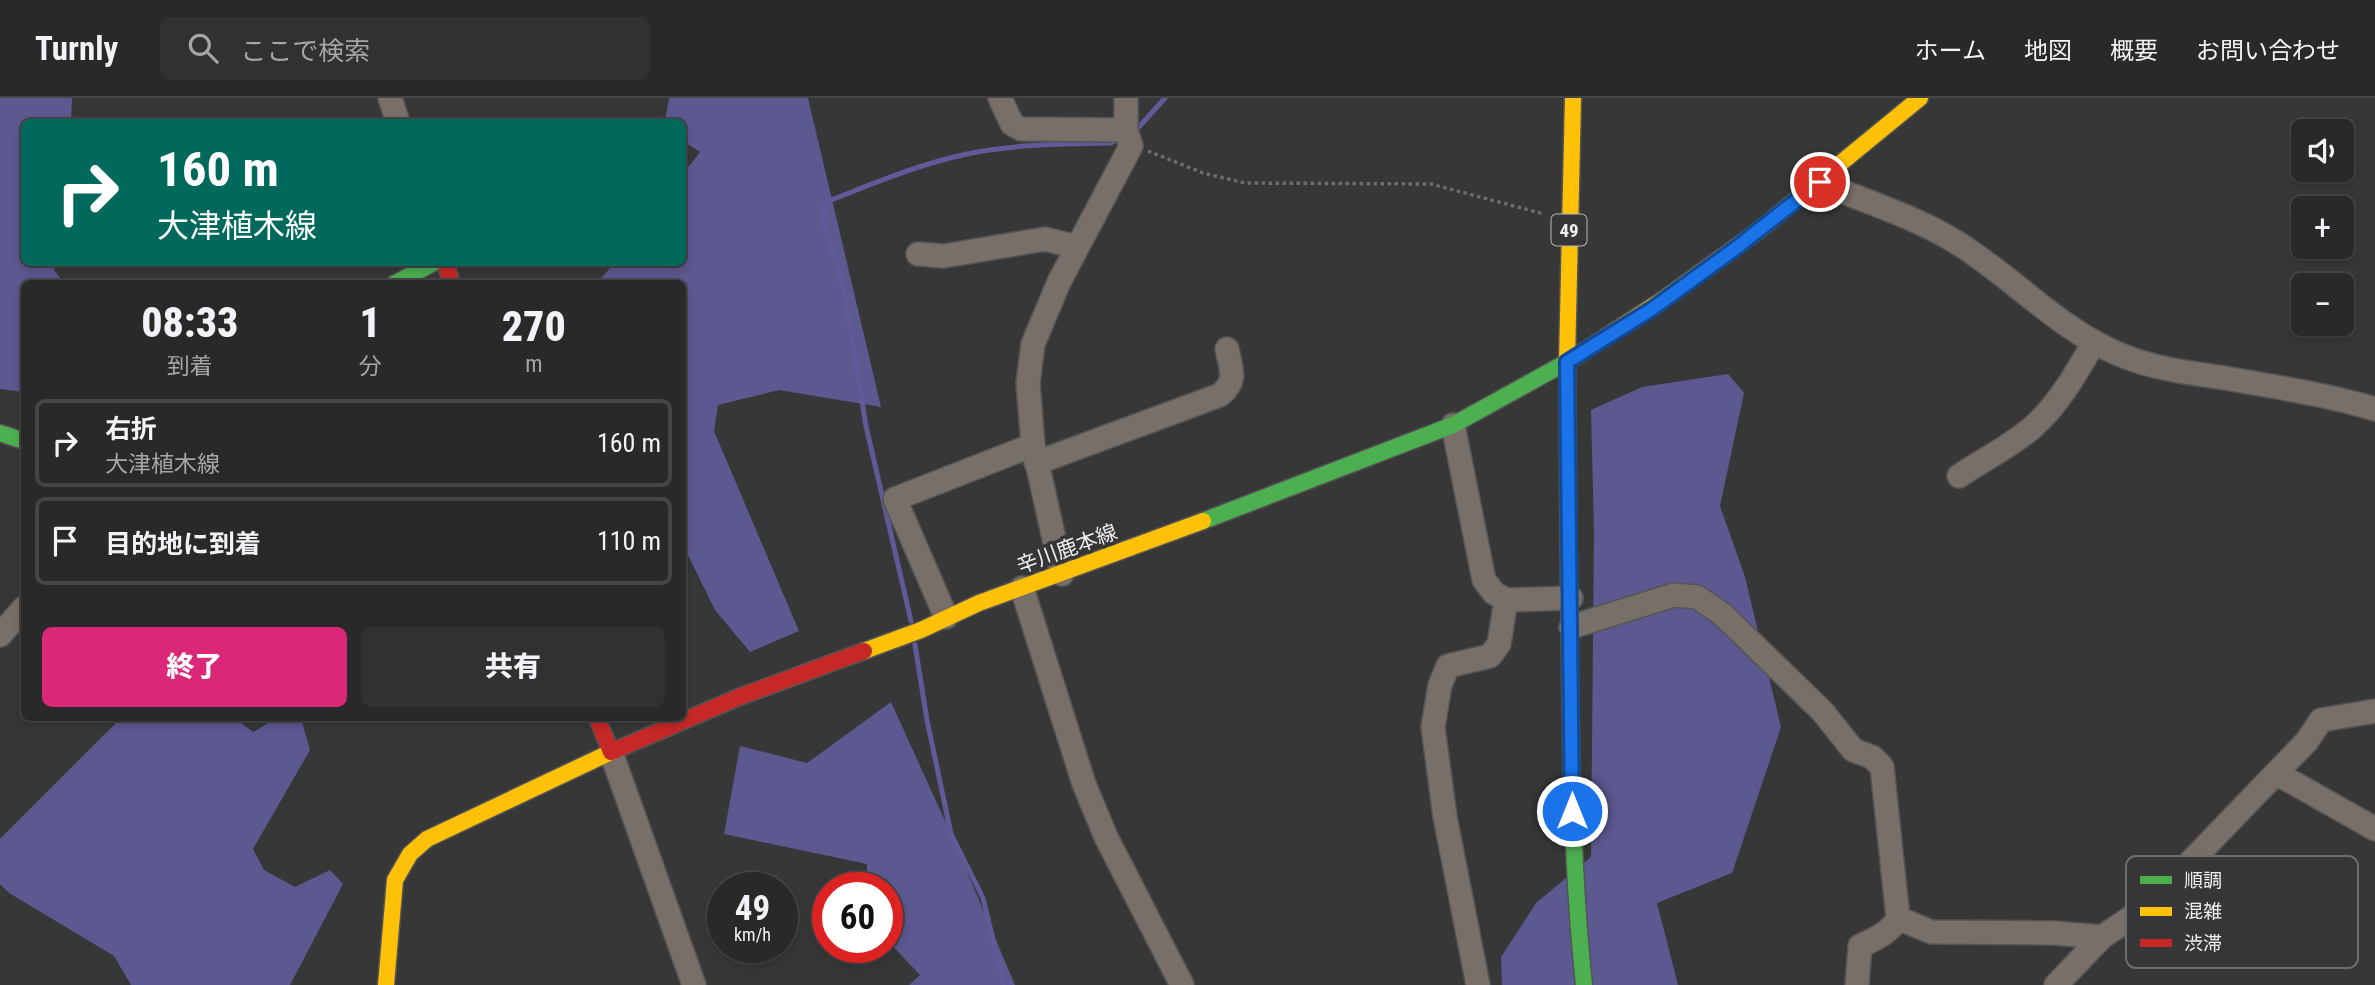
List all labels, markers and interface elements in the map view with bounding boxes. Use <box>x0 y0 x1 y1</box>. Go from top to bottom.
search box <box>160 17 650 80</box>
text: Turnly <box>35 29 118 68</box>
icon: search <box>184 29 222 67</box>
text: ここで検索 <box>240 36 370 66</box>
text: ホーム <box>1915 37 1986 65</box>
text: 地図 <box>2024 37 2072 65</box>
text: 概要 <box>2110 37 2158 65</box>
text: お問い合わせ <box>2196 37 2340 65</box>
map controls <box>2291 119 2354 336</box>
button: sound <box>2291 119 2354 182</box>
text: 160 m <box>157 141 279 198</box>
icon: right <box>42 147 133 238</box>
pin <box>1790 152 1850 212</box>
icon: arrive <box>1801 163 1839 201</box>
button: + <box>2291 196 2354 259</box>
text: 大津植木線 <box>157 207 317 245</box>
road number: 49 <box>1552 214 1586 246</box>
button: − <box>2291 273 2354 336</box>
text: 08:33 <box>141 298 238 347</box>
text: 1 <box>359 298 381 347</box>
text: 270 <box>502 302 566 351</box>
text: m <box>525 351 542 378</box>
text: 到着 <box>167 353 213 380</box>
text: 分 <box>359 353 382 380</box>
text: 右折 <box>105 414 157 444</box>
icon: right <box>46 424 84 462</box>
text: 160 m <box>597 428 661 458</box>
text: 大津植木線 <box>105 451 220 478</box>
street label: 辛川鹿本線 <box>1014 520 1120 578</box>
icon: arrive <box>46 522 84 560</box>
text: 110 m <box>597 526 661 556</box>
text: 目的地に到着 <box>105 529 261 559</box>
button: 終了 <box>42 627 347 707</box>
button: 共有 <box>361 627 665 707</box>
position arrow <box>1535 774 1609 848</box>
legend <box>2126 856 2358 968</box>
text: 順調 <box>2184 869 2222 892</box>
speed limit sign: 60 <box>812 872 903 963</box>
text: 49 <box>735 888 770 929</box>
text: 混雑 <box>2184 900 2222 923</box>
text: km/h <box>734 924 771 945</box>
text: 渋滞 <box>2184 932 2222 955</box>

